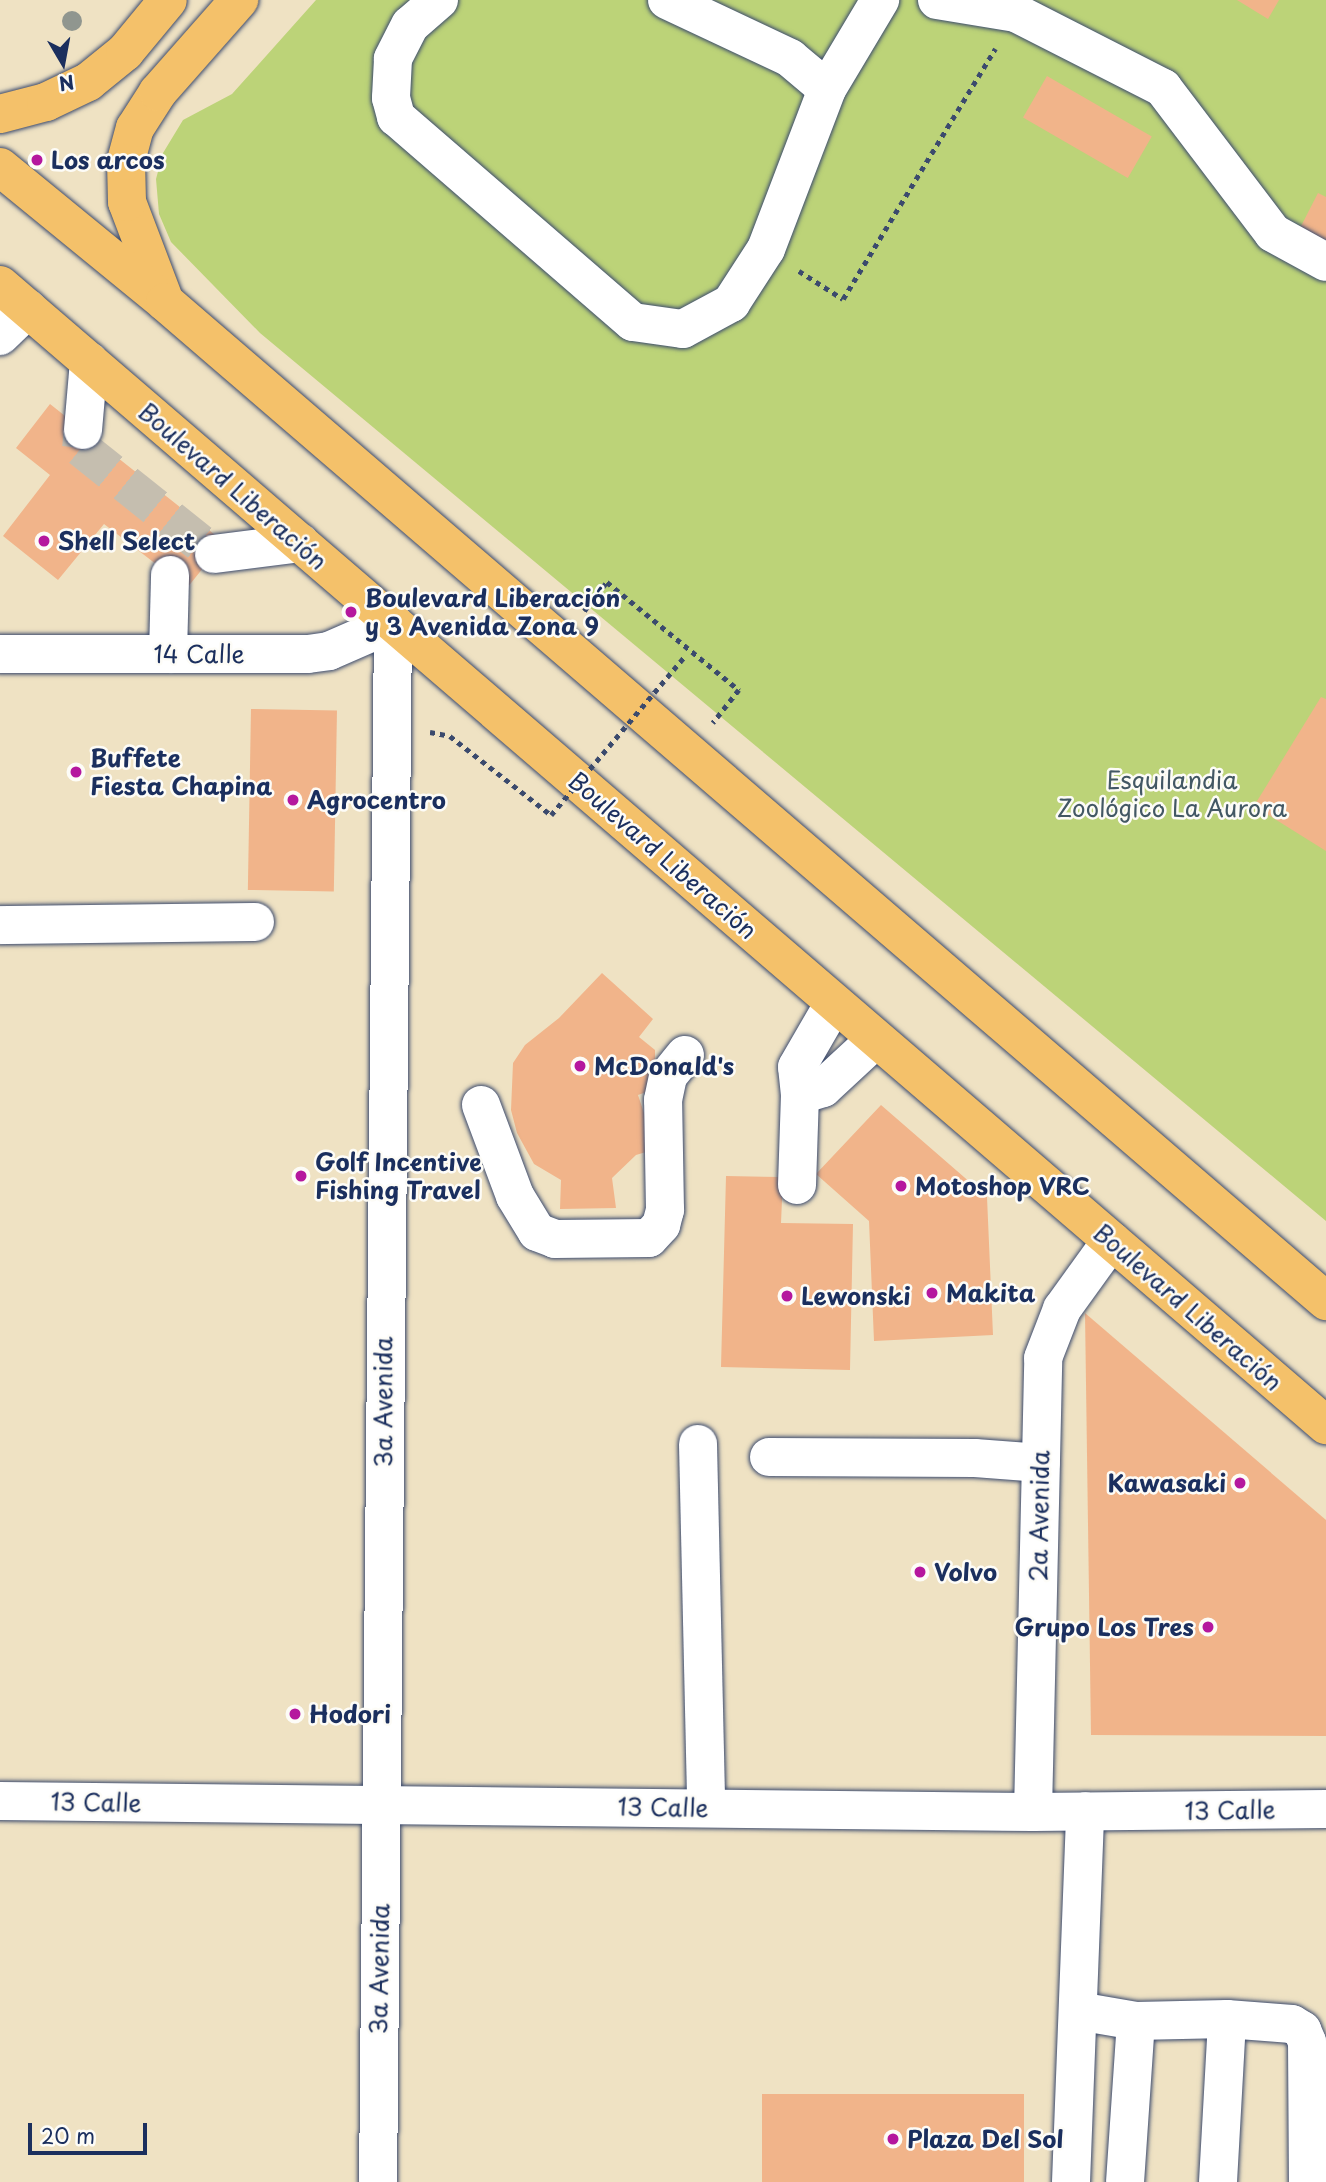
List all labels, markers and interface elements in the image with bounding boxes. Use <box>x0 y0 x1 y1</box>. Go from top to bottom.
north arrow <box>28 28 98 98</box>
text: N <box>57 69 76 99</box>
place label: Los arcos <box>51 146 166 174</box>
marker: Los arcos <box>29 152 45 168</box>
street label: Boulevard Liberación <box>133 396 333 576</box>
place label: Shell Select <box>58 527 197 555</box>
marker: Shell Select <box>36 533 52 549</box>
place label: Boulevard Liberación y 3 Avenida Zona 9 <box>365 584 620 640</box>
marker: Boulevard Liberación y 3 Avenida Zona 9 <box>343 604 359 620</box>
street label: 14 Calle <box>153 640 245 668</box>
place label: Buffete Fiesta Chapina <box>90 744 273 800</box>
marker: Buffete Fiesta Chapina <box>68 764 84 780</box>
street label: Boulevard Liberación <box>563 765 763 945</box>
park label: Esquilandia Zoológico La Aurora <box>1056 766 1288 822</box>
place label: Agrocentro <box>307 786 446 814</box>
marker: Agrocentro <box>285 792 301 808</box>
place label: McDonald's <box>594 1052 734 1080</box>
marker: McDonald's <box>572 1058 588 1074</box>
place label: Golf Incentive Fishing Travel <box>315 1148 484 1204</box>
marker: Golf Incentive Fishing Travel <box>293 1168 309 1184</box>
place label: Motoshop VRC <box>915 1172 1091 1200</box>
marker: Motoshop VRC <box>893 1178 909 1194</box>
street label: Boulevard Liberación <box>1088 1217 1288 1397</box>
place label: Makita <box>946 1279 1035 1307</box>
place label: Lewonski <box>801 1282 911 1310</box>
marker: Makita <box>924 1285 940 1301</box>
marker: Lewonski <box>779 1288 795 1304</box>
street label: 3a Avenida <box>369 1337 397 1467</box>
street label: 2a Avenida <box>1023 1450 1055 1582</box>
place label: Kawasaki <box>1107 1469 1226 1497</box>
marker: Kawasaki <box>1232 1475 1248 1491</box>
place label: Volvo <box>934 1558 997 1586</box>
marker: Volvo <box>912 1564 928 1580</box>
place label: Grupo Los Tres <box>1013 1613 1194 1641</box>
marker: Grupo Los Tres <box>1200 1619 1216 1635</box>
place label: Hodori <box>309 1700 391 1728</box>
marker: Hodori <box>287 1706 303 1722</box>
street label: 13 Calle <box>49 1787 143 1817</box>
street label: 13 Calle <box>616 1792 710 1822</box>
street label: 13 Calle <box>1183 1795 1277 1825</box>
street label: 3a Avenida <box>363 1904 395 2034</box>
scale bar <box>32 2108 150 2152</box>
text: 20 m <box>41 2119 95 2151</box>
place label: Plaza Del Sol <box>907 2125 1066 2153</box>
marker: Plaza Del Sol <box>885 2131 901 2147</box>

